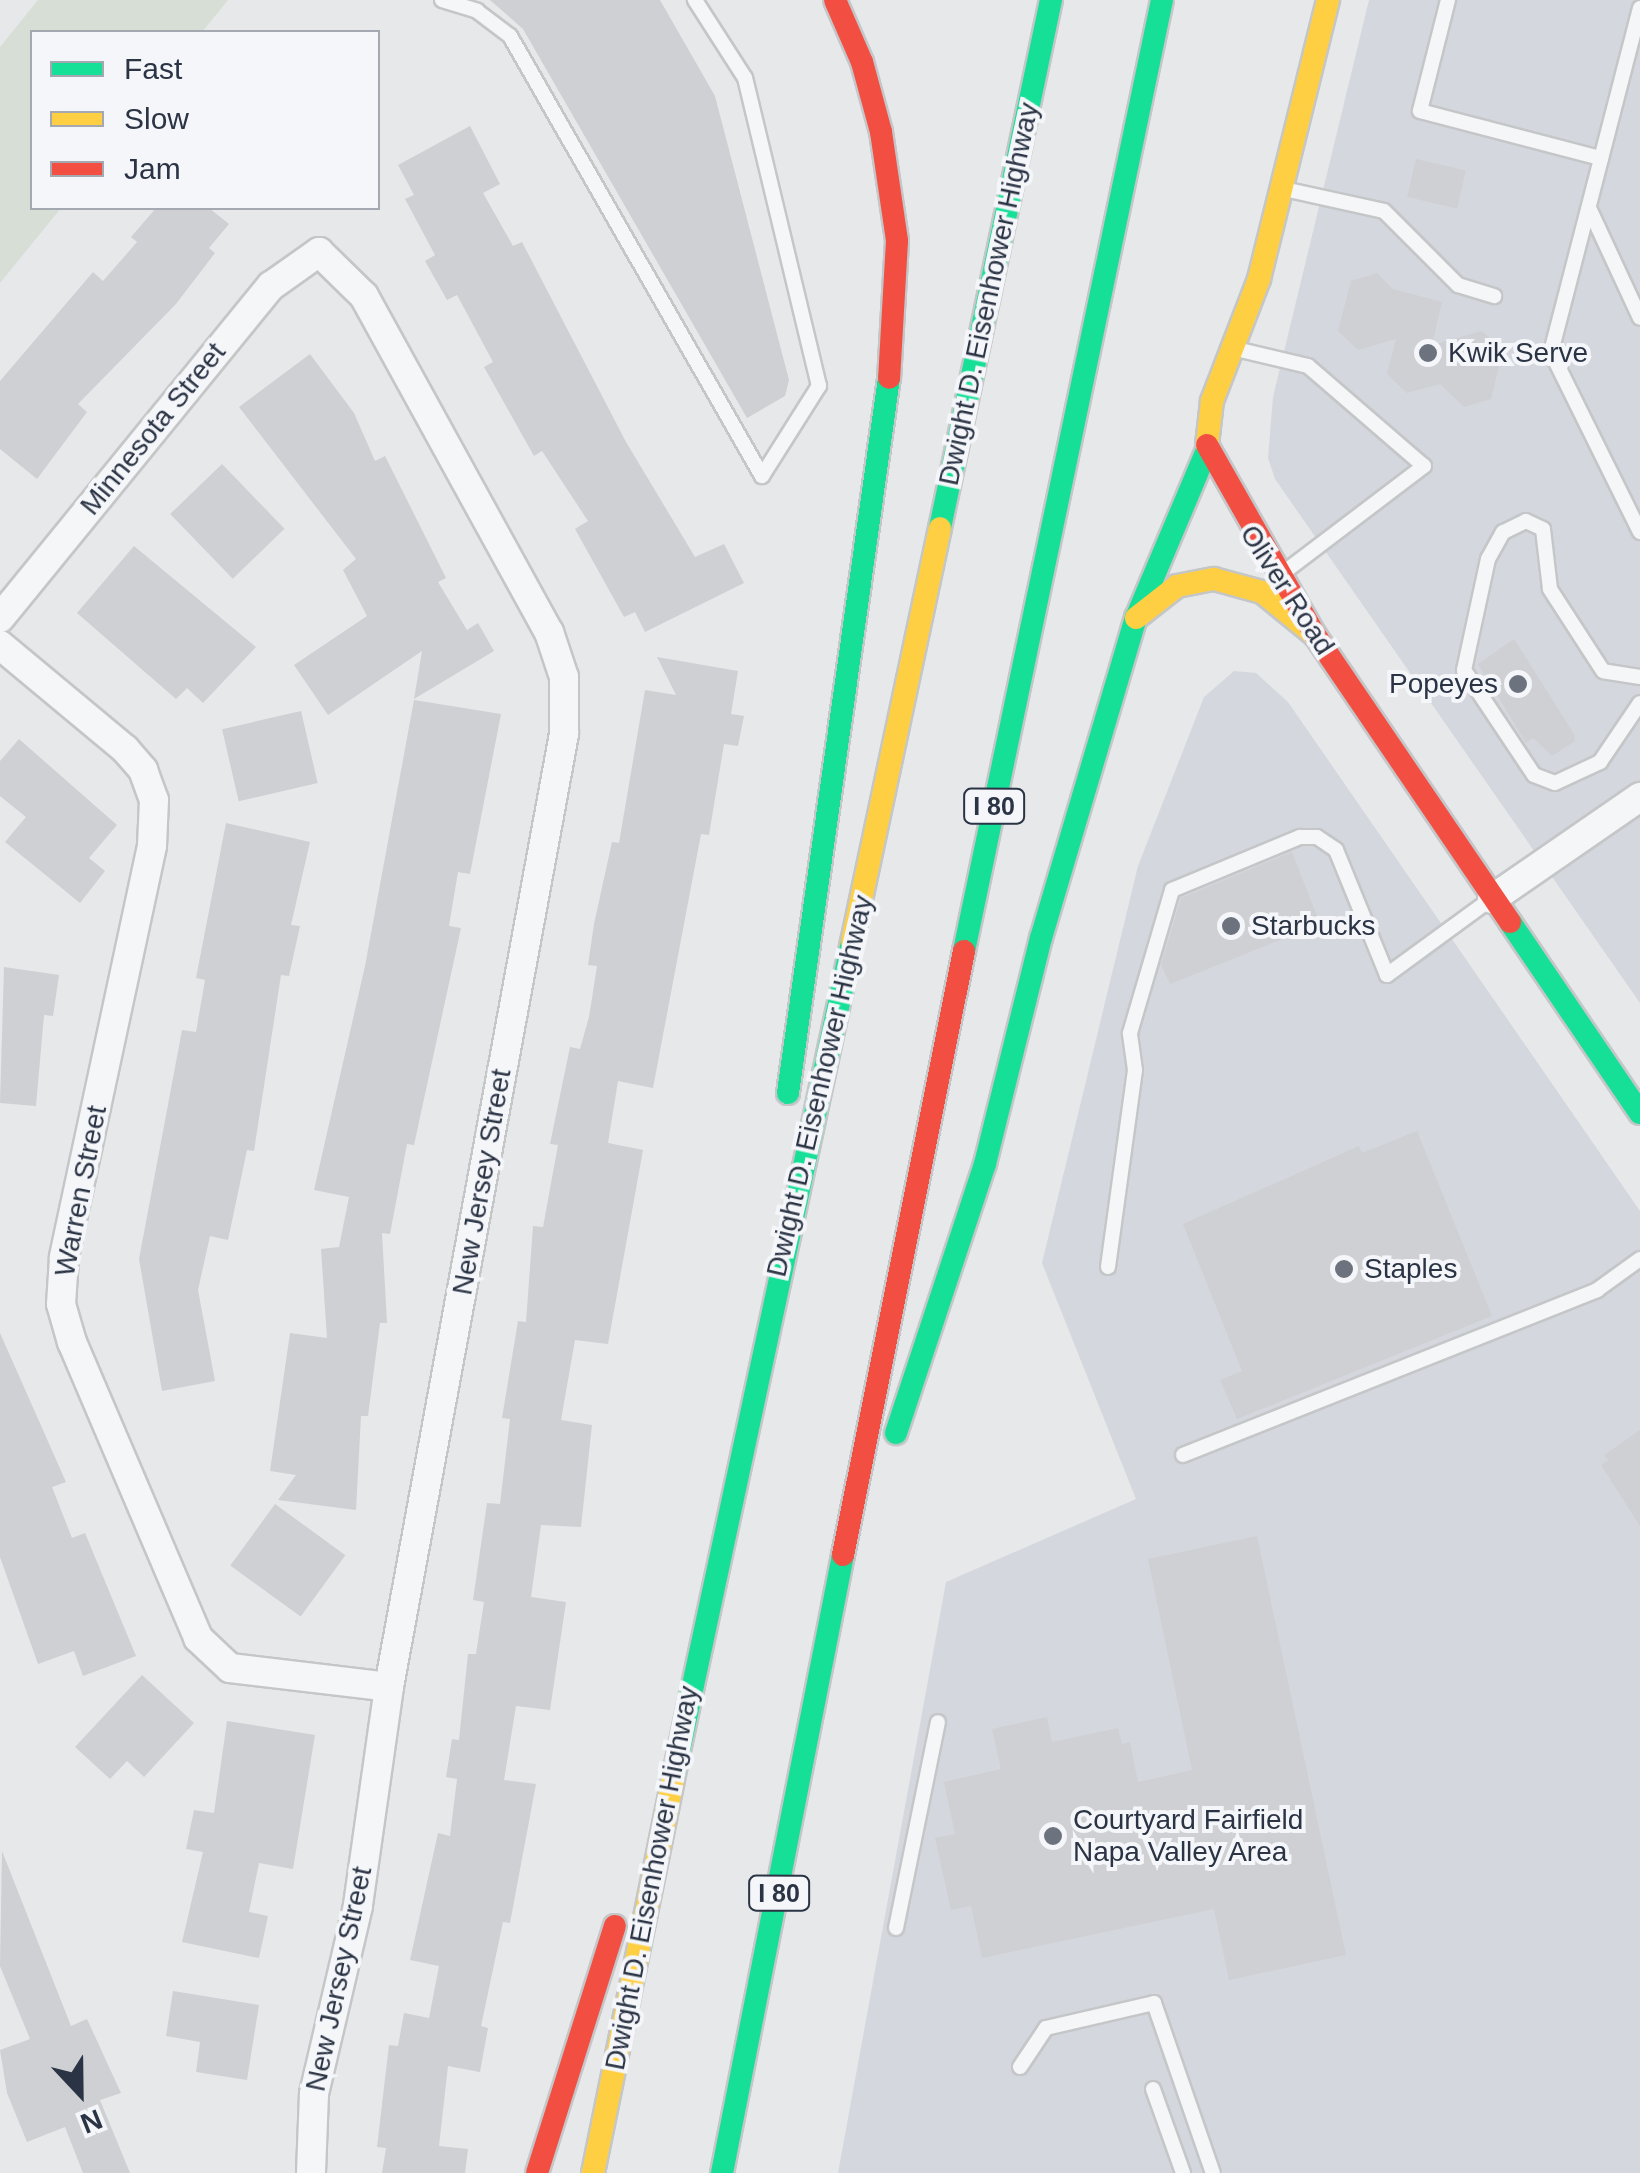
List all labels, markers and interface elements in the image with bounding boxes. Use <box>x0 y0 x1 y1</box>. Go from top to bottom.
legend <box>30 30 380 210</box>
text: Fast <box>124 52 182 85</box>
street label: Dwight D. Eisenhower Highway <box>932 99 1046 489</box>
text: Slow <box>124 102 189 135</box>
text: Jam <box>124 152 181 185</box>
street label: Minnesota Street <box>73 336 233 522</box>
place label: Kwik Serve <box>1448 336 1588 370</box>
marker: Kwik Serve <box>1417 342 1439 364</box>
street label: Oliver Road <box>1233 519 1341 661</box>
place label: Popeyes <box>1389 667 1498 701</box>
marker: Popeyes <box>1507 673 1529 695</box>
road number: I 80 <box>962 786 1026 826</box>
street label: Dwight D. Eisenhower Highway <box>760 892 880 1280</box>
place label: Starbucks <box>1251 909 1375 943</box>
marker: Starbucks <box>1220 915 1242 937</box>
street label: New Jersey Street <box>446 1066 518 1298</box>
street label: Warren Street <box>48 1103 114 1279</box>
place label: Staples <box>1364 1252 1457 1286</box>
marker: Staples <box>1333 1258 1355 1280</box>
street label: Dwight D. Eisenhower Highway <box>598 1683 706 2073</box>
place label: Courtyard Fairfield Napa Valley Area <box>1073 1803 1303 1869</box>
marker: Courtyard Fairfield Napa Valley Area <box>1042 1825 1064 1847</box>
street label: New Jersey Street <box>299 1864 379 2094</box>
road number: I 80 <box>746 1873 812 1913</box>
north arrow <box>30 2043 130 2143</box>
text: N <box>76 2103 107 2139</box>

